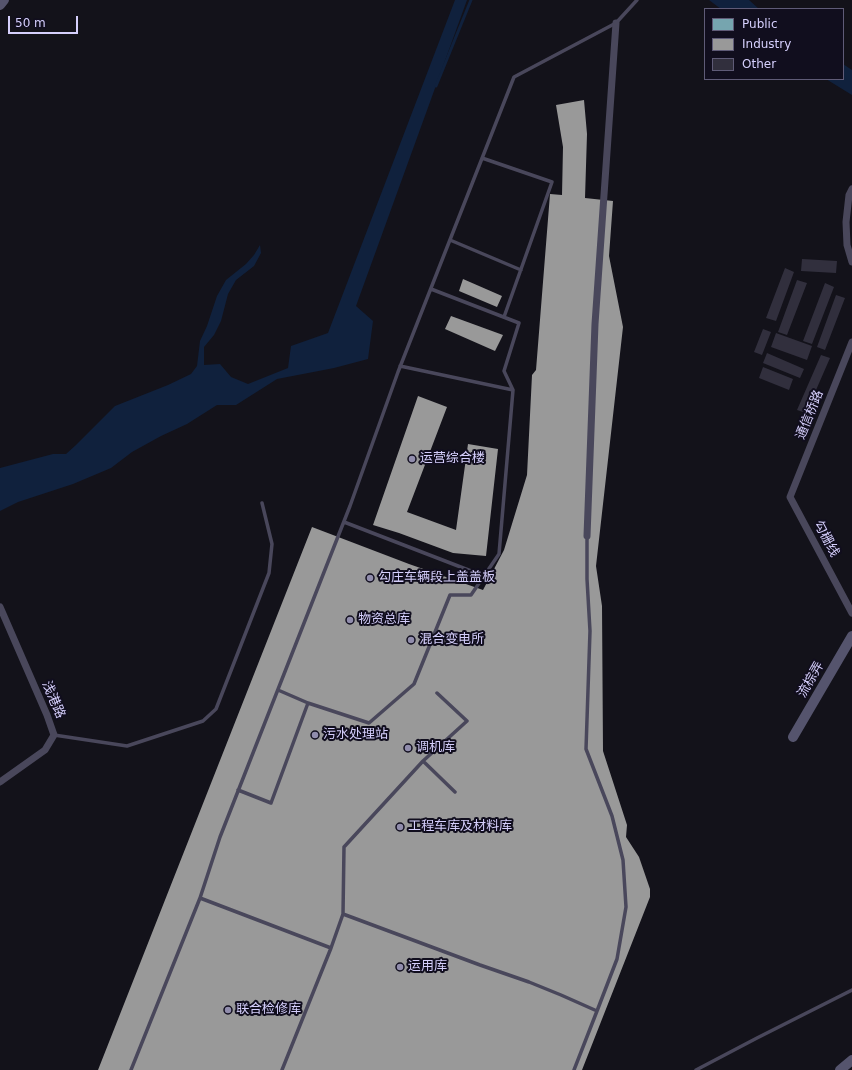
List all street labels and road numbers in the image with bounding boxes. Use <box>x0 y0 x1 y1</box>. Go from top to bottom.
street label: 通信桥路 <box>793 388 827 442</box>
street label: 勾栅线 <box>810 518 842 560</box>
street label: 流棕弄 <box>794 659 828 701</box>
street label: 浅港路 <box>38 679 68 721</box>

